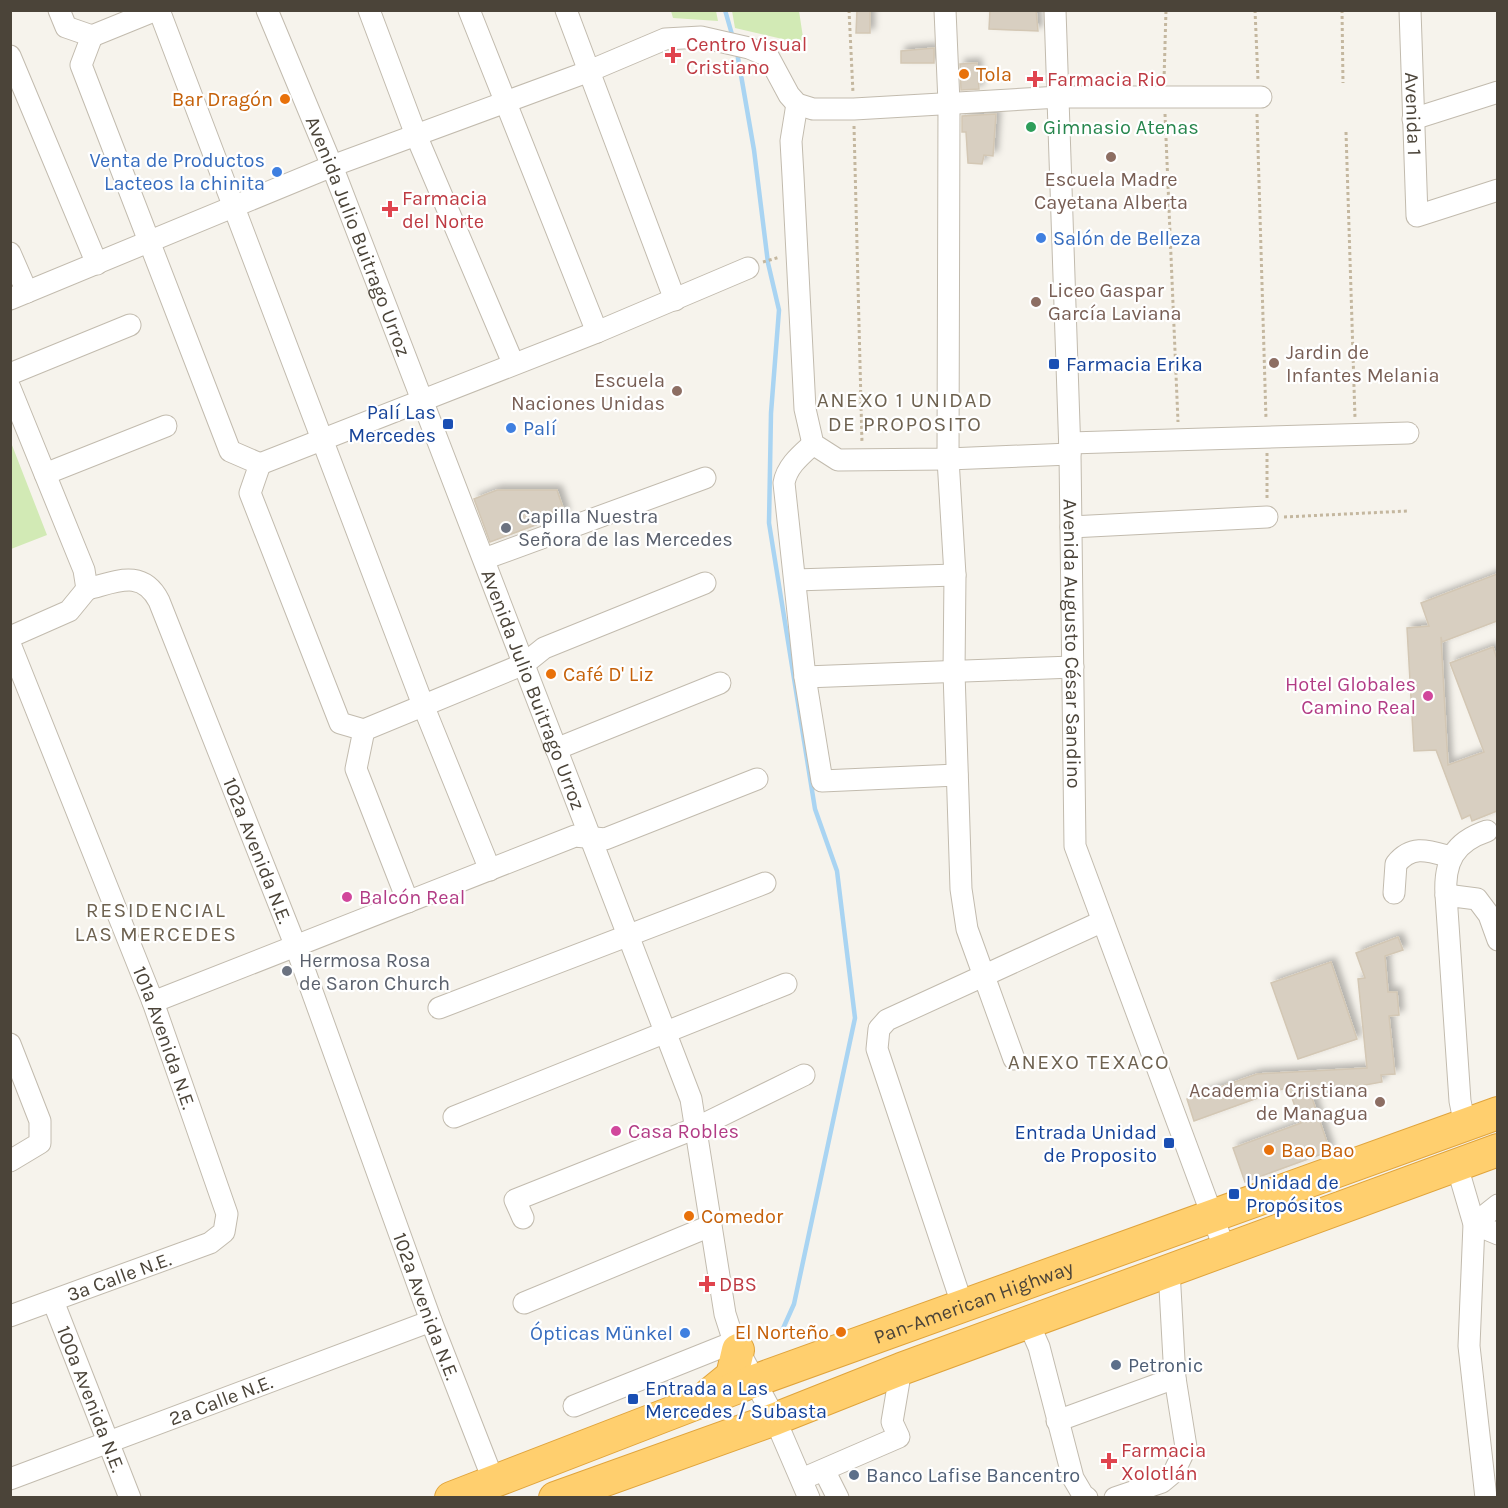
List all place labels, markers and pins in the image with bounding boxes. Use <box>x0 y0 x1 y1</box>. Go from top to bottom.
place label: Centro Visual Cristiano <box>686 33 807 79</box>
marker: Centro Visual Cristiano <box>664 46 682 64</box>
place label: Tola <box>976 63 1012 86</box>
marker: Tola <box>957 67 971 81</box>
place label: Farmacia Rio <box>1047 68 1166 91</box>
marker: Farmacia Rio <box>1028 72 1042 86</box>
place label: Bar Dragón <box>172 88 273 111</box>
marker: Bar Dragón <box>278 92 292 106</box>
place label: Gimnasio Atenas <box>1043 116 1199 139</box>
marker: Gimnasio Atenas <box>1024 120 1038 134</box>
place label: Venta de Productos Lacteos la chinita <box>89 149 265 195</box>
marker: Escuela Madre Cayetana Alberta <box>1104 150 1118 164</box>
marker: Venta de Productos Lacteos la chinita <box>270 165 284 179</box>
place label: Escuela Madre Cayetana Alberta <box>1034 168 1188 214</box>
place label: Farmacia del Norte <box>402 187 487 233</box>
marker: Farmacia del Norte <box>383 202 397 216</box>
place label: Salón de Belleza <box>1053 227 1201 250</box>
marker: Salón de Belleza <box>1034 231 1048 245</box>
place label: Liceo Gaspar García Laviana <box>1048 279 1182 325</box>
marker: Liceo Gaspar García Laviana <box>1029 295 1043 309</box>
place label: Jardin de Infantes Melania <box>1286 341 1440 387</box>
place label: Farmacia Erika <box>1066 353 1203 376</box>
marker: Jardin de Infantes Melania <box>1267 356 1281 370</box>
marker: Farmacia Erika <box>1047 357 1061 371</box>
place label: Escuela Naciones Unidas <box>511 369 665 415</box>
marker: Escuela Naciones Unidas <box>670 384 684 398</box>
place label: Palí Las Mercedes <box>348 401 436 447</box>
marker: Palí Las Mercedes <box>441 417 455 431</box>
place label: Palí <box>523 417 557 440</box>
marker: Palí <box>504 421 518 435</box>
place label: Capilla Nuestra Señora de las Mercedes <box>518 505 733 551</box>
marker: Capilla Nuestra Señora de las Mercedes <box>499 521 513 535</box>
place label: Café D' Liz <box>563 663 654 686</box>
marker: Café D' Liz <box>544 667 558 681</box>
place label: Hotel Globales Camino Real <box>1285 673 1416 719</box>
marker: Hotel Globales Camino Real <box>1421 689 1435 703</box>
place label: Balcón Real <box>359 886 465 909</box>
marker: Balcón Real <box>340 890 354 904</box>
place label: Hermosa Rosa de Saron Church <box>299 949 450 995</box>
marker: Hermosa Rosa de Saron Church <box>280 964 294 978</box>
place label: Academia Cristiana de Managua <box>1189 1079 1368 1125</box>
marker: Academia Cristiana de Managua <box>1373 1095 1387 1109</box>
place label: Casa Robles <box>628 1120 739 1143</box>
place label: Entrada Unidad de Proposito <box>1015 1121 1157 1167</box>
marker: Casa Robles <box>609 1124 623 1138</box>
marker: Entrada Unidad de Proposito <box>1162 1136 1176 1150</box>
place label: Bao Bao <box>1281 1139 1355 1162</box>
marker: Bao Bao <box>1262 1143 1276 1157</box>
place label: Unidad de Propósitos <box>1246 1171 1343 1217</box>
marker: Unidad de Propósitos <box>1227 1187 1241 1201</box>
place label: Comedor <box>701 1205 784 1228</box>
marker: Comedor <box>682 1209 696 1223</box>
place label: DBS <box>719 1273 757 1296</box>
marker: DBS <box>700 1277 714 1291</box>
place label: Ópticas Münkel <box>530 1321 673 1345</box>
place label: El Norteño <box>735 1321 829 1344</box>
marker: El Norteño <box>834 1325 848 1339</box>
marker: Ópticas Münkel <box>678 1326 692 1340</box>
place label: Petronic <box>1128 1354 1203 1377</box>
marker: Petronic <box>1109 1358 1123 1372</box>
place label: Entrada a Las Mercedes / Subasta <box>645 1377 827 1423</box>
marker: Entrada a Las Mercedes / Subasta <box>626 1392 640 1406</box>
place label: Farmacia Xolotlán <box>1121 1439 1206 1485</box>
marker: Farmacia Xolotlán <box>1102 1454 1116 1468</box>
place label: Banco Lafise Bancentro <box>866 1464 1080 1487</box>
marker: Banco Lafise Bancentro <box>847 1468 861 1482</box>

